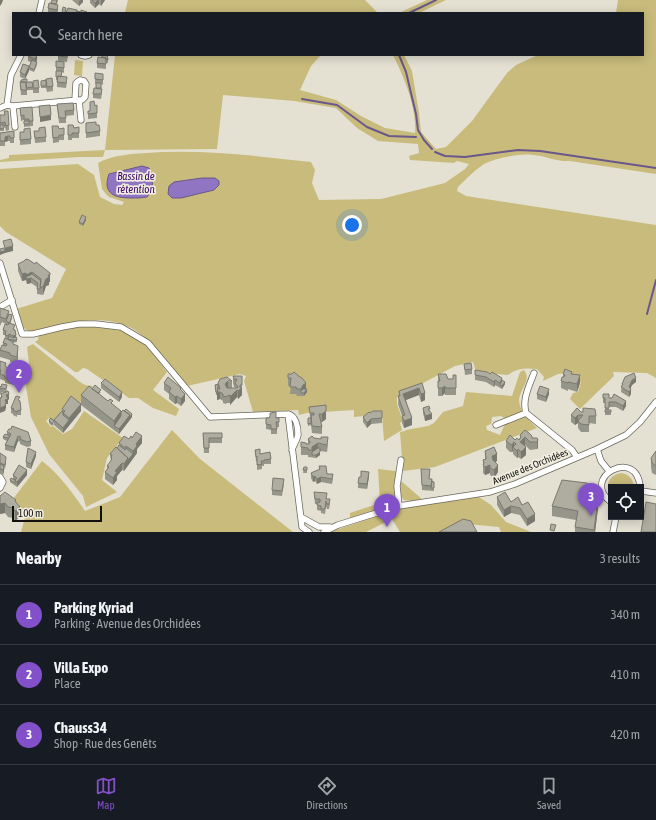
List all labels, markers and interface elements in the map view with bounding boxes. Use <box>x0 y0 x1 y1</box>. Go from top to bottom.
search box <box>12 12 644 56</box>
icon: search <box>26 23 48 45</box>
text: Search here <box>58 26 123 43</box>
water label: Bassin de rétention <box>117 170 155 195</box>
your location <box>342 215 362 235</box>
pin: 2 <box>6 360 32 393</box>
street label: Avenue des Orchidées <box>491 446 570 487</box>
pin: 3 <box>578 483 604 516</box>
map controls <box>608 484 644 520</box>
button: locate <box>608 484 644 520</box>
pin: 1 <box>374 494 400 527</box>
scale bar <box>12 504 102 523</box>
text: 100 m <box>18 507 43 519</box>
text: Nearby <box>16 548 62 568</box>
text: 3 results <box>600 551 640 566</box>
text: Parking Kyriad <box>54 599 133 616</box>
text: 1 <box>26 607 32 622</box>
text: 340 m <box>611 607 640 622</box>
text: Parking · Avenue des Orchidées <box>54 616 201 631</box>
text: Villa Expo <box>54 659 108 676</box>
text: 2 <box>26 667 32 682</box>
text: 410 m <box>611 667 640 682</box>
text: Place <box>54 676 81 691</box>
text: Chauss34 <box>54 719 107 736</box>
text: 3 <box>26 727 32 742</box>
text: 420 m <box>611 727 640 742</box>
text: Shop · Rue des Genêts <box>54 736 157 751</box>
tab: Map <box>95 775 117 811</box>
tab: Directions <box>306 775 347 811</box>
tab: Saved <box>537 775 561 811</box>

